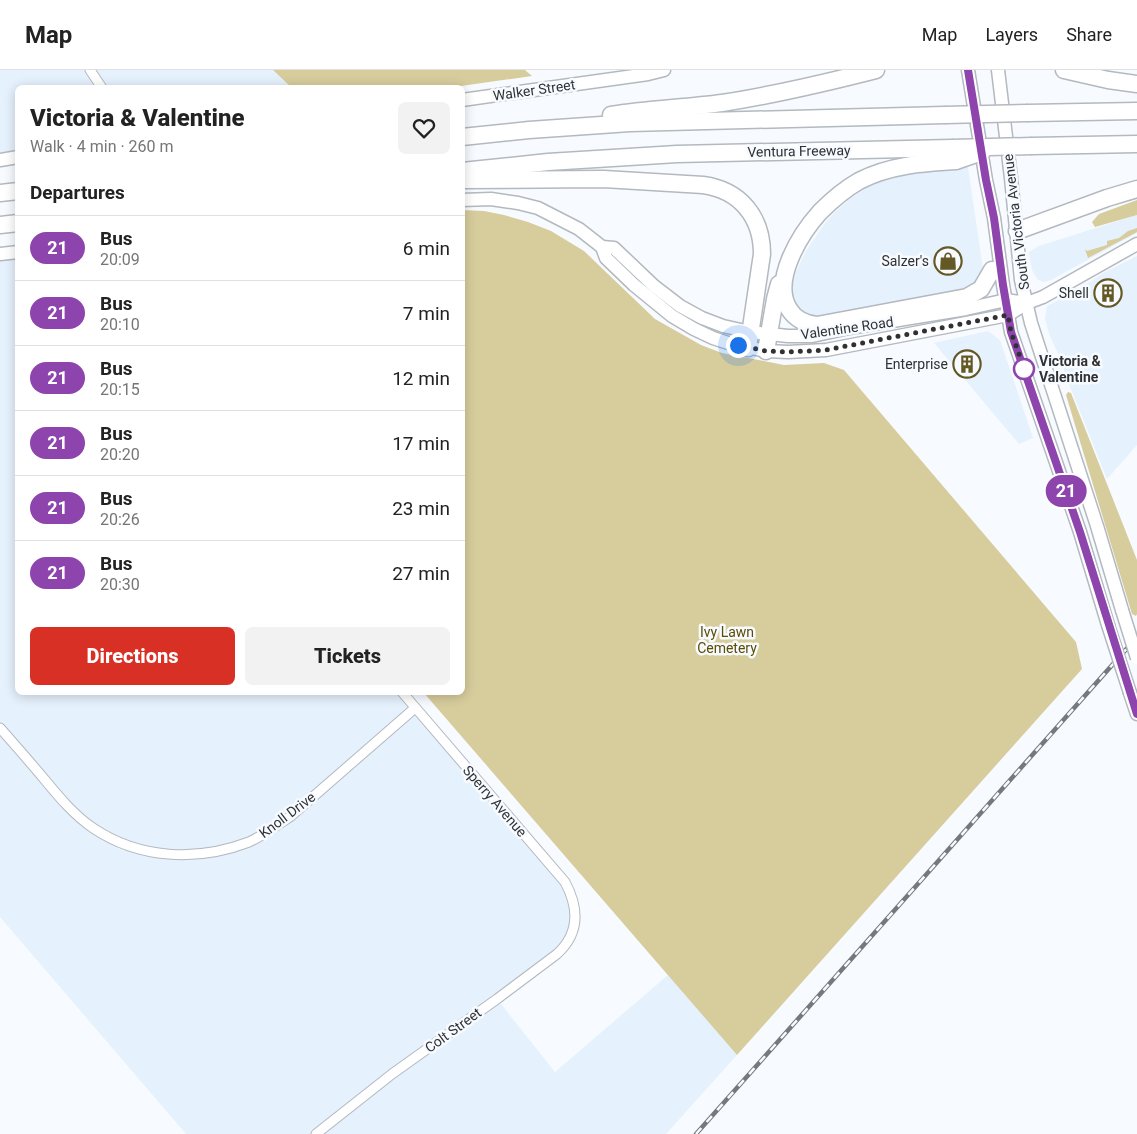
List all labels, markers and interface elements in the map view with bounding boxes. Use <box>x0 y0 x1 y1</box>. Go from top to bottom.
text: Map <box>25 21 72 49</box>
text: Map <box>922 24 957 45</box>
text: Layers <box>985 24 1038 45</box>
text: Share <box>1066 24 1112 45</box>
street label: Walker Street <box>492 76 577 104</box>
button: heart <box>398 102 450 154</box>
text: Victoria & Valentine <box>30 104 245 132</box>
text: Walk · 4 min · 260 m <box>30 137 174 156</box>
street label: Ventura Freeway <box>747 142 851 160</box>
street label: South Victoria Avenue <box>1000 153 1032 291</box>
text: Departures <box>30 181 125 204</box>
text: Bus <box>100 227 133 250</box>
text: 21 <box>47 237 68 258</box>
text: 6 min <box>403 237 450 260</box>
shop icon: Salzer's <box>933 246 963 276</box>
text: 20:09 <box>100 250 140 269</box>
place label: Salzer's <box>881 253 929 269</box>
building icon: Shell <box>1093 278 1123 308</box>
place label: Shell <box>1059 285 1089 301</box>
text: Bus <box>100 292 133 315</box>
text: 21 <box>47 302 68 323</box>
text: 7 min <box>403 302 450 325</box>
street label: Valentine Road <box>800 314 894 342</box>
text: 20:10 <box>100 315 140 334</box>
your location <box>726 333 751 358</box>
building icon: Enterprise <box>952 349 982 379</box>
place label: Victoria & Valentine <box>1039 353 1101 385</box>
place label: Enterprise <box>885 356 948 372</box>
text: Bus <box>100 357 133 380</box>
marker: Victoria & Valentine <box>1013 358 1035 380</box>
text: 21 <box>47 367 68 388</box>
text: 12 min <box>392 367 450 390</box>
text: 20:15 <box>100 380 140 399</box>
text: Bus <box>100 422 133 445</box>
text: 21 <box>47 432 68 453</box>
text: 17 min <box>392 432 450 455</box>
text: 20:20 <box>100 445 140 464</box>
line badge: 21 <box>1044 475 1088 507</box>
text: 21 <box>1056 480 1076 501</box>
text: Bus <box>100 487 133 510</box>
text: 21 <box>47 497 68 518</box>
text: 23 min <box>392 497 450 520</box>
text: 20:26 <box>100 510 140 529</box>
text: Bus <box>100 552 133 575</box>
text: 21 <box>47 562 68 583</box>
text: 27 min <box>392 562 450 585</box>
text: 20:30 <box>100 575 140 594</box>
park label: Ivy Lawn Cemetery <box>697 624 757 656</box>
button: Directions <box>30 627 235 685</box>
button: Tickets <box>245 627 450 685</box>
street label: Sperry Avenue <box>460 762 530 840</box>
street label: Knoll Drive <box>256 789 318 841</box>
street label: Colt Street <box>422 1004 485 1056</box>

